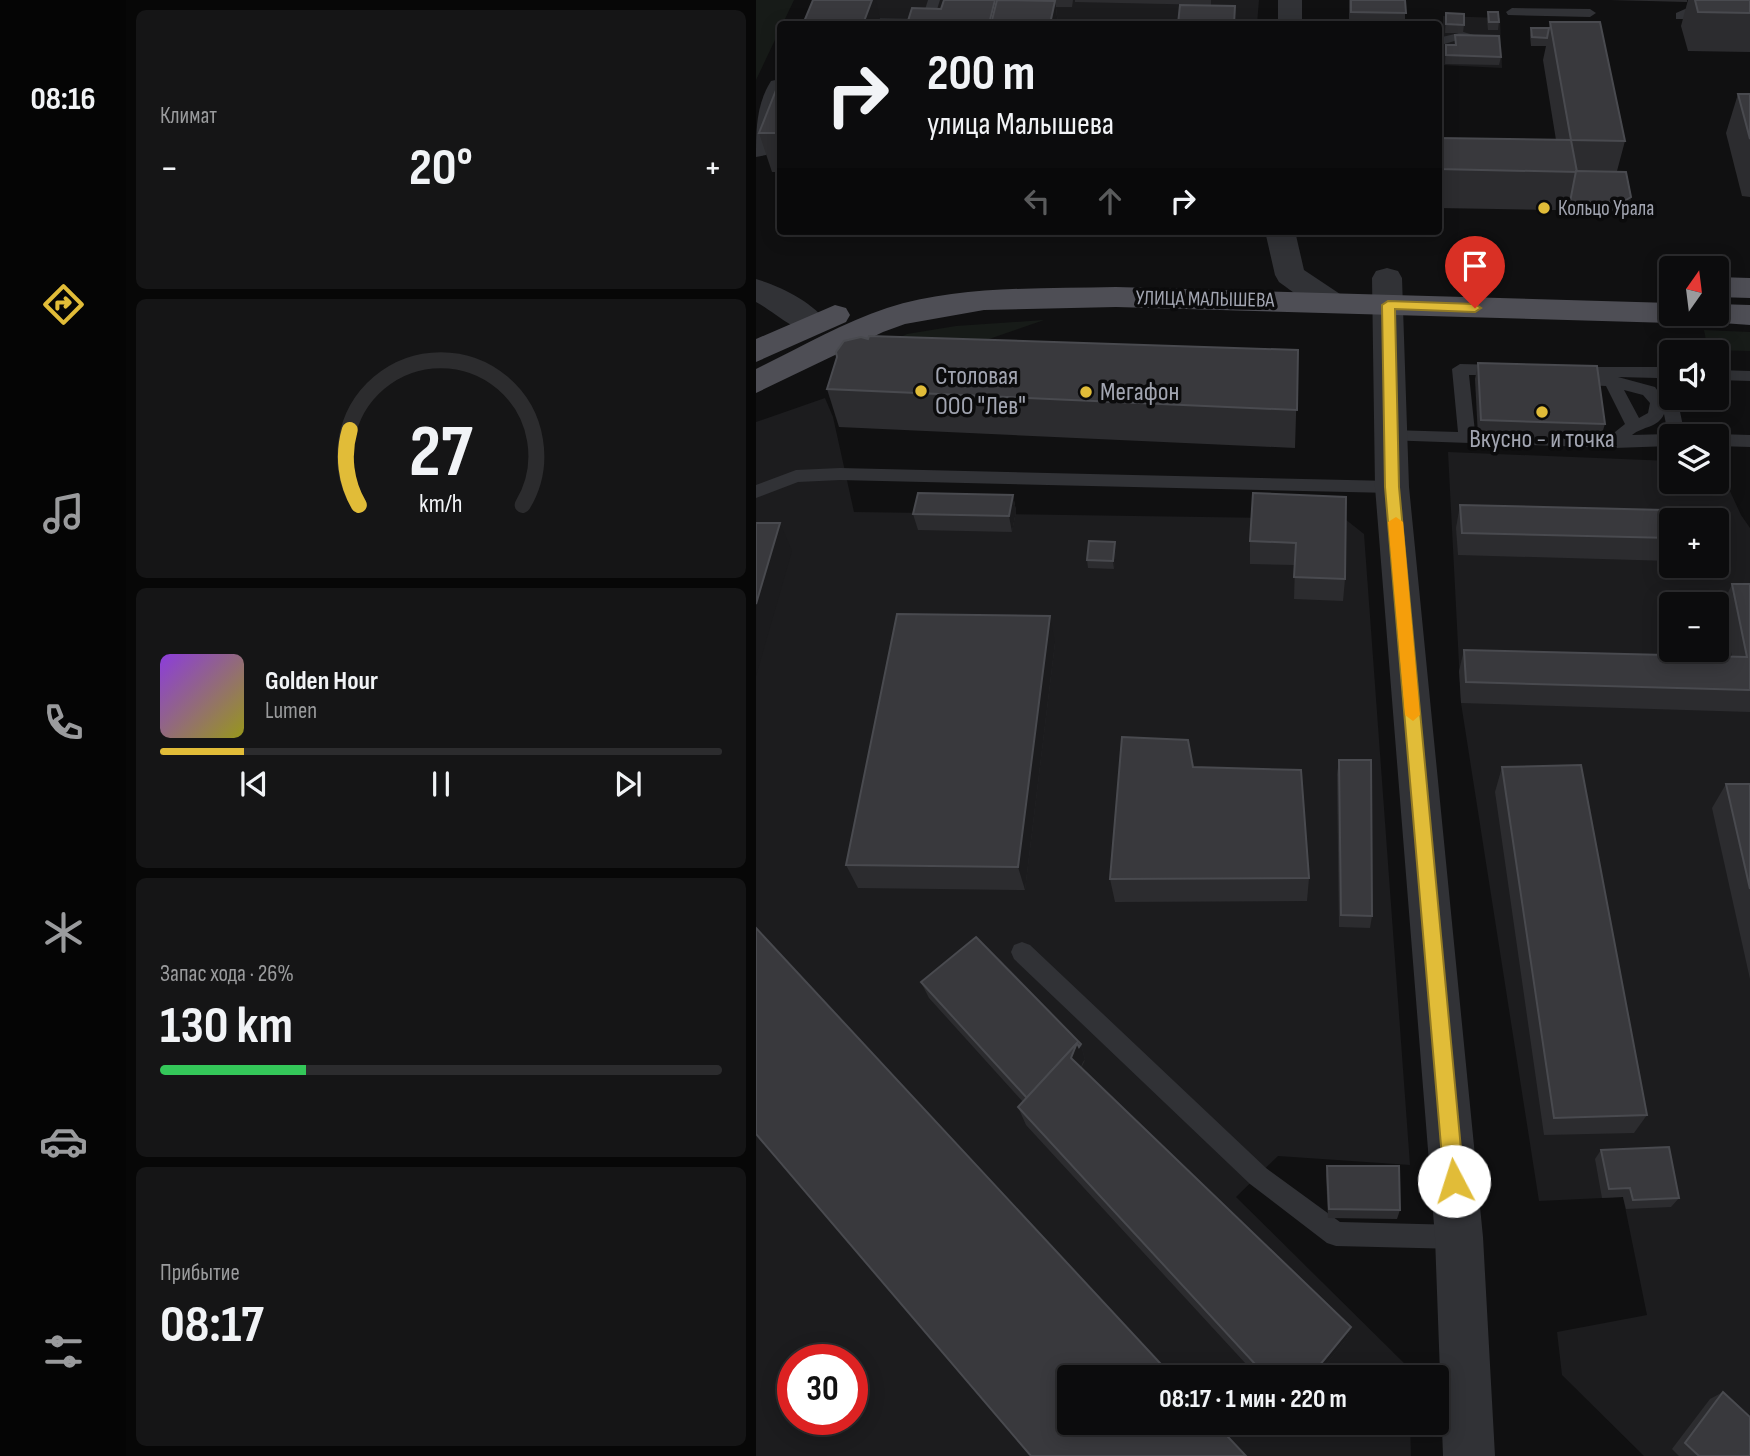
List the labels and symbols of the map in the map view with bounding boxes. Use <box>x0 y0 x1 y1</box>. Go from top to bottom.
place label: Кольцо Урала <box>1558 196 1654 221</box>
marker: Кольцо Урала <box>1536 200 1552 216</box>
pin <box>1445 236 1505 308</box>
north arrow <box>1659 256 1729 326</box>
street label: УЛИЦА МАЛЫШЕВА <box>1135 285 1276 313</box>
place label: Столовая ООО "Лев" <box>935 361 1026 422</box>
place label: Мегафон <box>1100 377 1179 408</box>
marker: Столовая ООО "Лев" <box>913 383 929 399</box>
marker: Мегафон <box>1078 384 1094 400</box>
marker: Вкусно - и точка <box>1534 404 1550 420</box>
place label: Вкусно - и точка <box>1469 424 1615 455</box>
position arrow <box>1417 1144 1491 1218</box>
speed limit sign: 30 <box>777 1344 868 1435</box>

